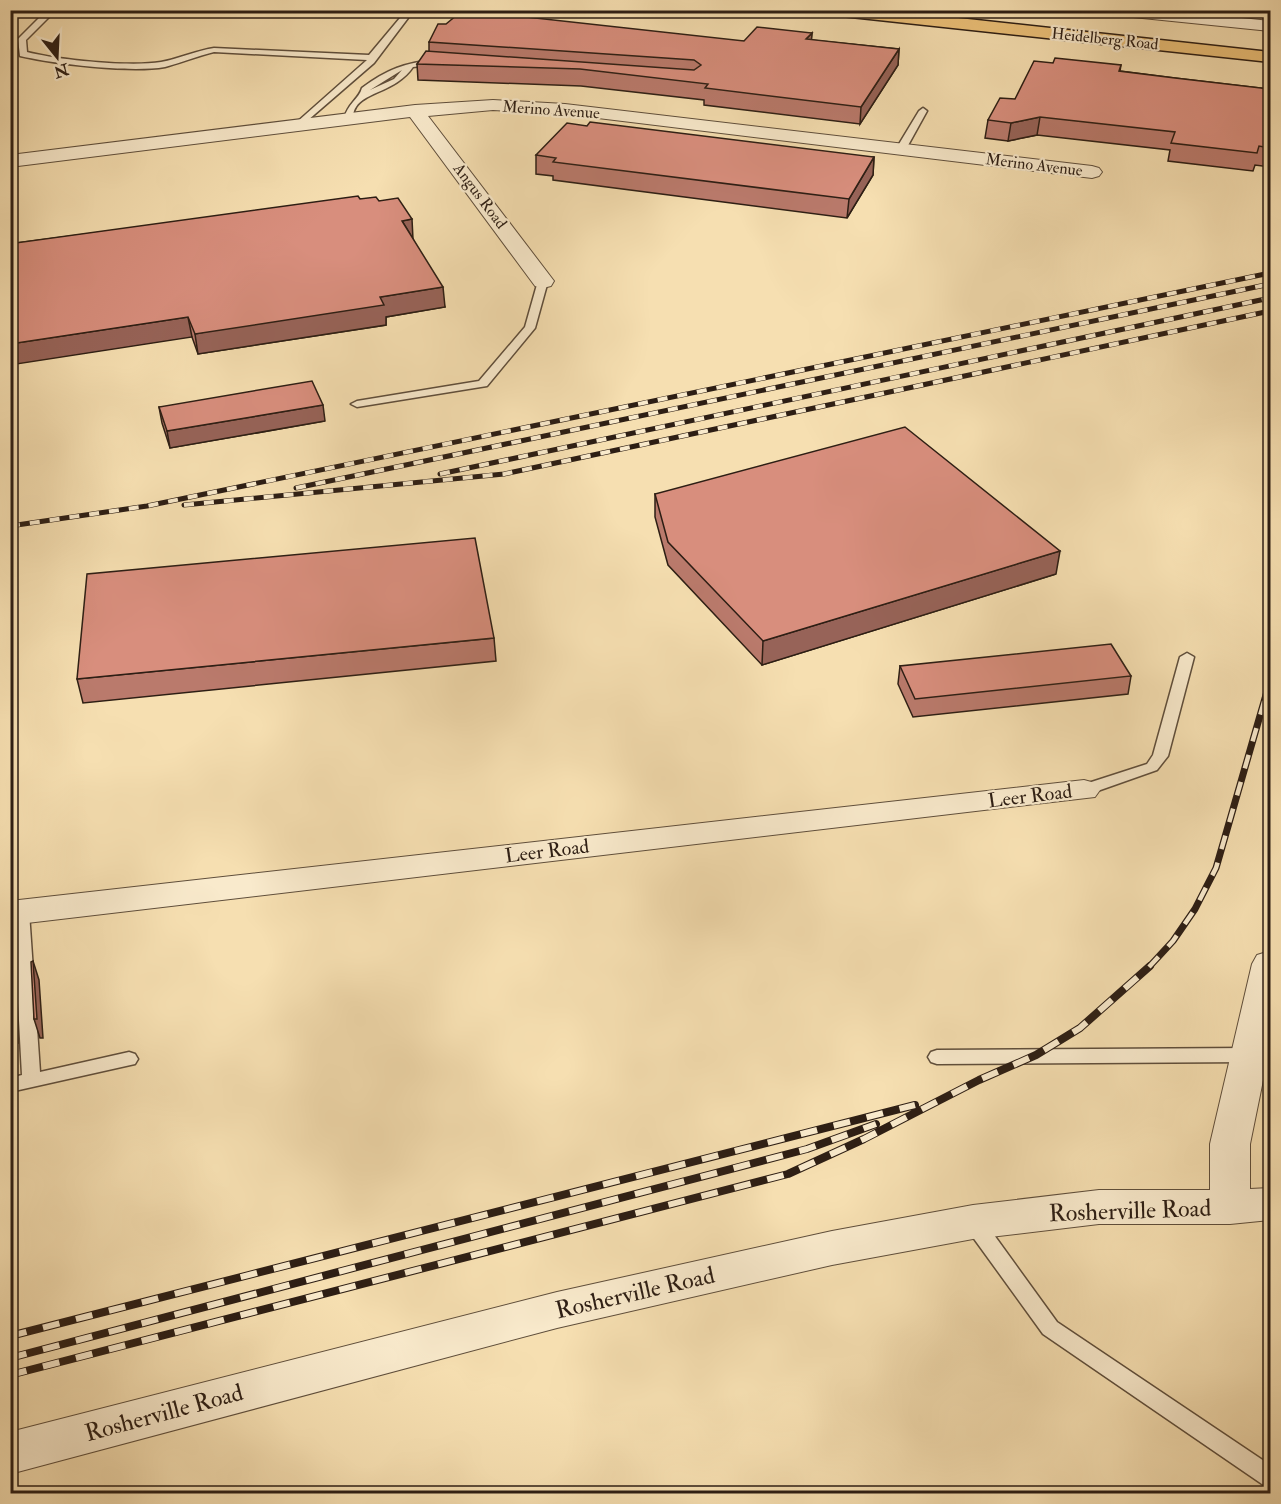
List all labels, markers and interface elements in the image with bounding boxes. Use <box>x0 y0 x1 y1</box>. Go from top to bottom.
street label: Heidelberg Road <box>1050 23 1160 55</box>
north arrow <box>27 27 87 87</box>
text: N <box>51 58 72 82</box>
street label: Merino Avenue <box>502 97 601 123</box>
street label: Merino Avenue <box>984 149 1084 181</box>
street label: Angus Road <box>448 158 511 233</box>
street label: Leer Road <box>986 778 1074 814</box>
street label: Leer Road <box>503 833 591 869</box>
street label: Rosherville Road <box>1048 1193 1212 1229</box>
street label: Rosherville Road <box>552 1260 718 1326</box>
street label: Rosherville Road <box>81 1377 247 1449</box>

